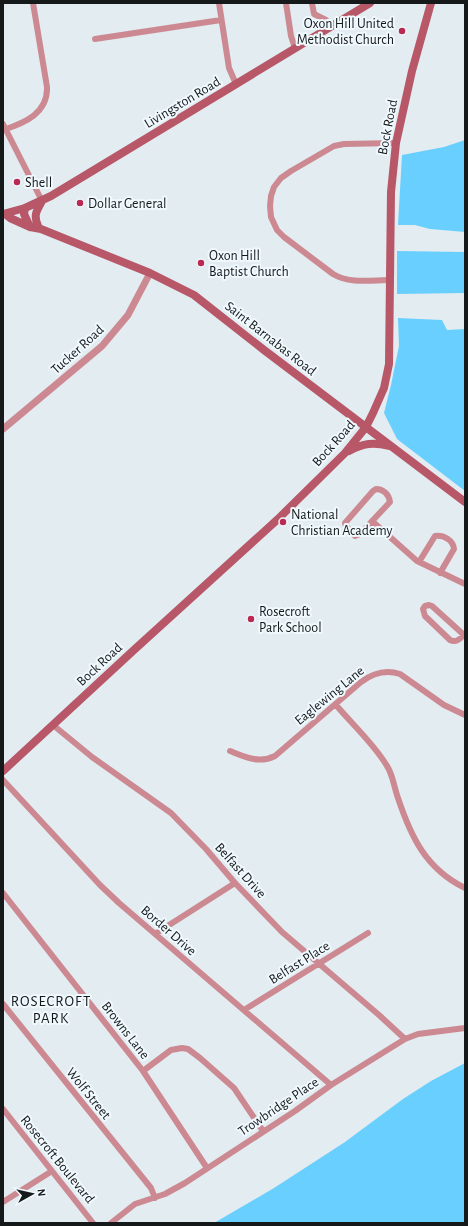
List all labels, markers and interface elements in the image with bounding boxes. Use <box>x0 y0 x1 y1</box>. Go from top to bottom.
place label: Oxon Hill United Methodist Church <box>297 17 394 47</box>
marker: Oxon Hill United Methodist Church <box>397 26 407 36</box>
street label: Livingston Road <box>142 75 223 131</box>
street label: Bock Road <box>376 98 400 156</box>
place label: Shell <box>25 176 52 190</box>
marker: Shell <box>12 177 22 187</box>
place label: Dollar General <box>88 197 167 211</box>
marker: Dollar General <box>75 198 85 208</box>
place label: Oxon Hill Baptist Church <box>209 249 289 279</box>
marker: Oxon Hill Baptist Church <box>196 258 206 268</box>
street label: Saint Barnabas Road <box>222 299 319 379</box>
street label: Tucker Road <box>49 323 107 377</box>
street label: Bock Road <box>310 418 358 469</box>
place label: National Christian Academy <box>291 508 392 538</box>
marker: National Christian Academy <box>278 517 288 527</box>
place label: Rosecroft Park School <box>259 605 322 635</box>
marker: Rosecroft Park School <box>246 614 256 624</box>
street label: Bock Road <box>74 640 125 689</box>
street label: Eaglewing Lane <box>292 664 367 728</box>
street label: Belfast Drive <box>212 840 269 901</box>
street label: Border Drive <box>138 903 199 958</box>
street label: Belfast Place <box>267 939 332 987</box>
district label: ROSECROFT PARK <box>11 994 91 1026</box>
street label: Browns Lane <box>99 999 152 1062</box>
street label: Wolf Street <box>63 1065 113 1122</box>
street label: Trowbridge Place <box>236 1075 321 1139</box>
street label: Rosecroft Boulevard <box>18 1113 97 1206</box>
north arrow <box>12 1174 52 1214</box>
text: N <box>35 1188 47 1197</box>

